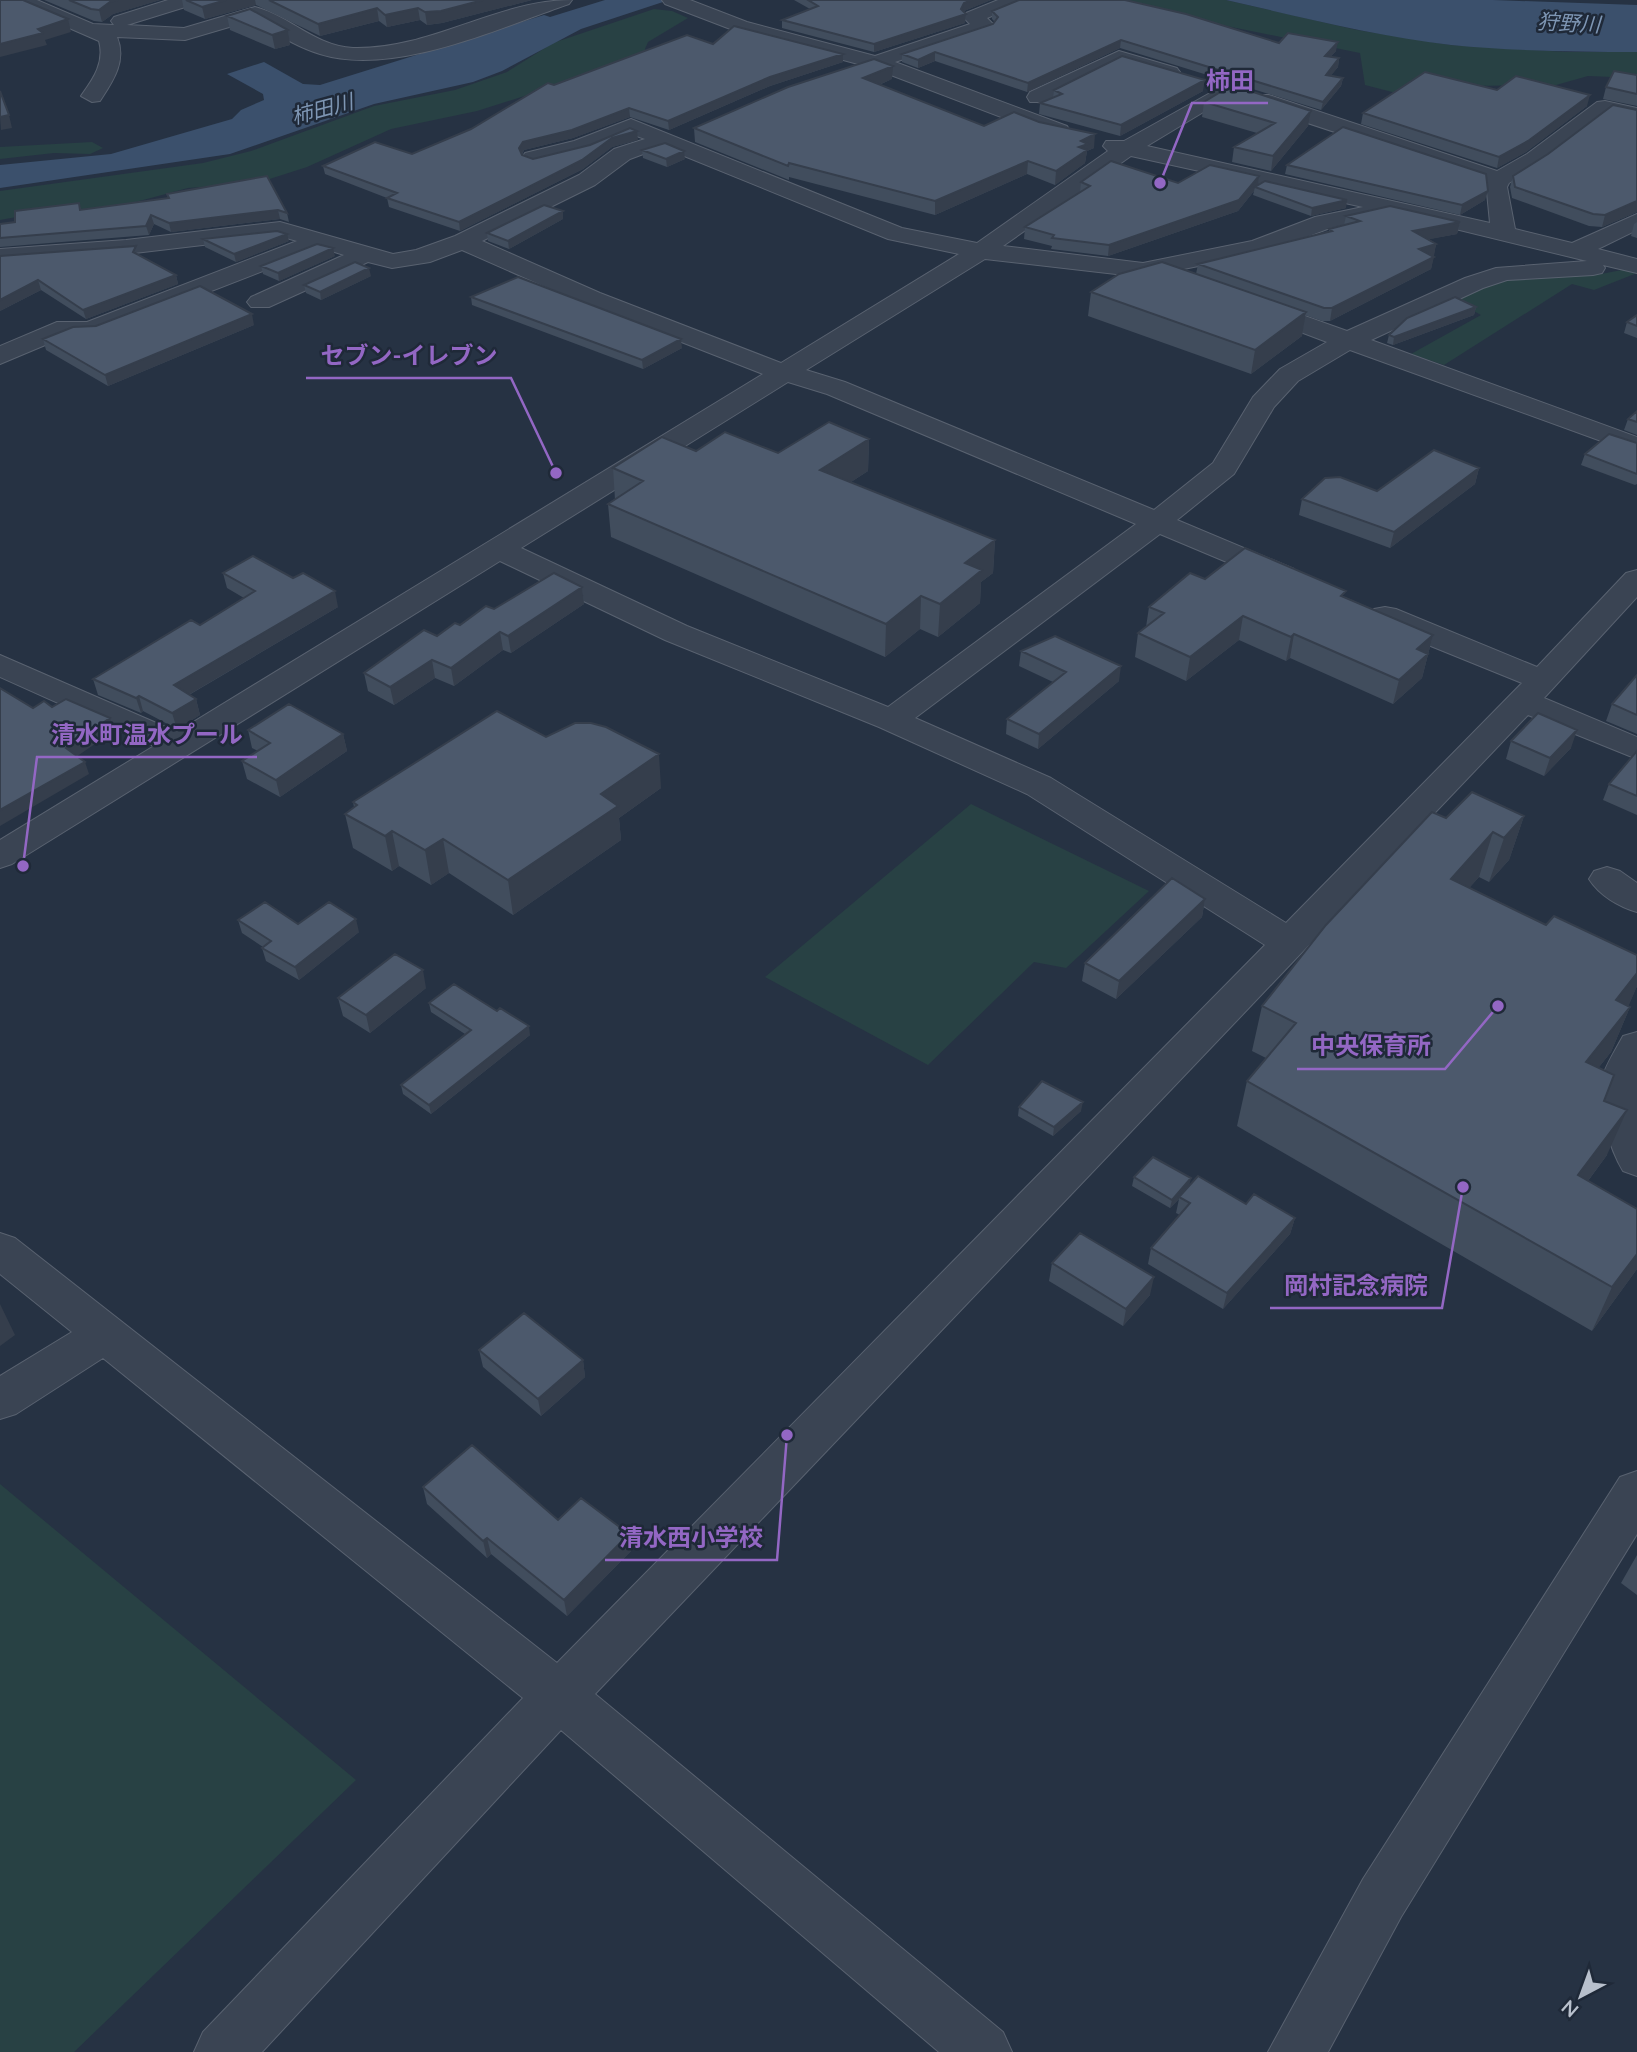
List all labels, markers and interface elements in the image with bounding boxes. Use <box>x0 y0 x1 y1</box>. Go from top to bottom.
water label: 狩野川 <box>1537 8 1603 36</box>
callout: 柿田 <box>1192 58 1268 103</box>
text: 柿田 <box>1206 65 1254 94</box>
water label: 柿田川 <box>288 87 358 128</box>
callout: セブン-イレブン <box>306 333 511 378</box>
text: セブン-イレブン <box>321 340 497 369</box>
callout: 清水町温水プール <box>37 712 257 757</box>
text: 清水町温水プール <box>51 719 243 748</box>
callout: 中央保育所 <box>1297 1024 1445 1069</box>
text: 中央保育所 <box>1311 1030 1431 1059</box>
callout: 岡村記念病院 <box>1270 1263 1442 1308</box>
text: 岡村記念病院 <box>1284 1270 1428 1299</box>
callout: 清水西小学校 <box>605 1515 777 1560</box>
text: 清水西小学校 <box>619 1522 763 1551</box>
north arrow <box>1546 1961 1616 2031</box>
text: N <box>1556 1996 1583 2023</box>

